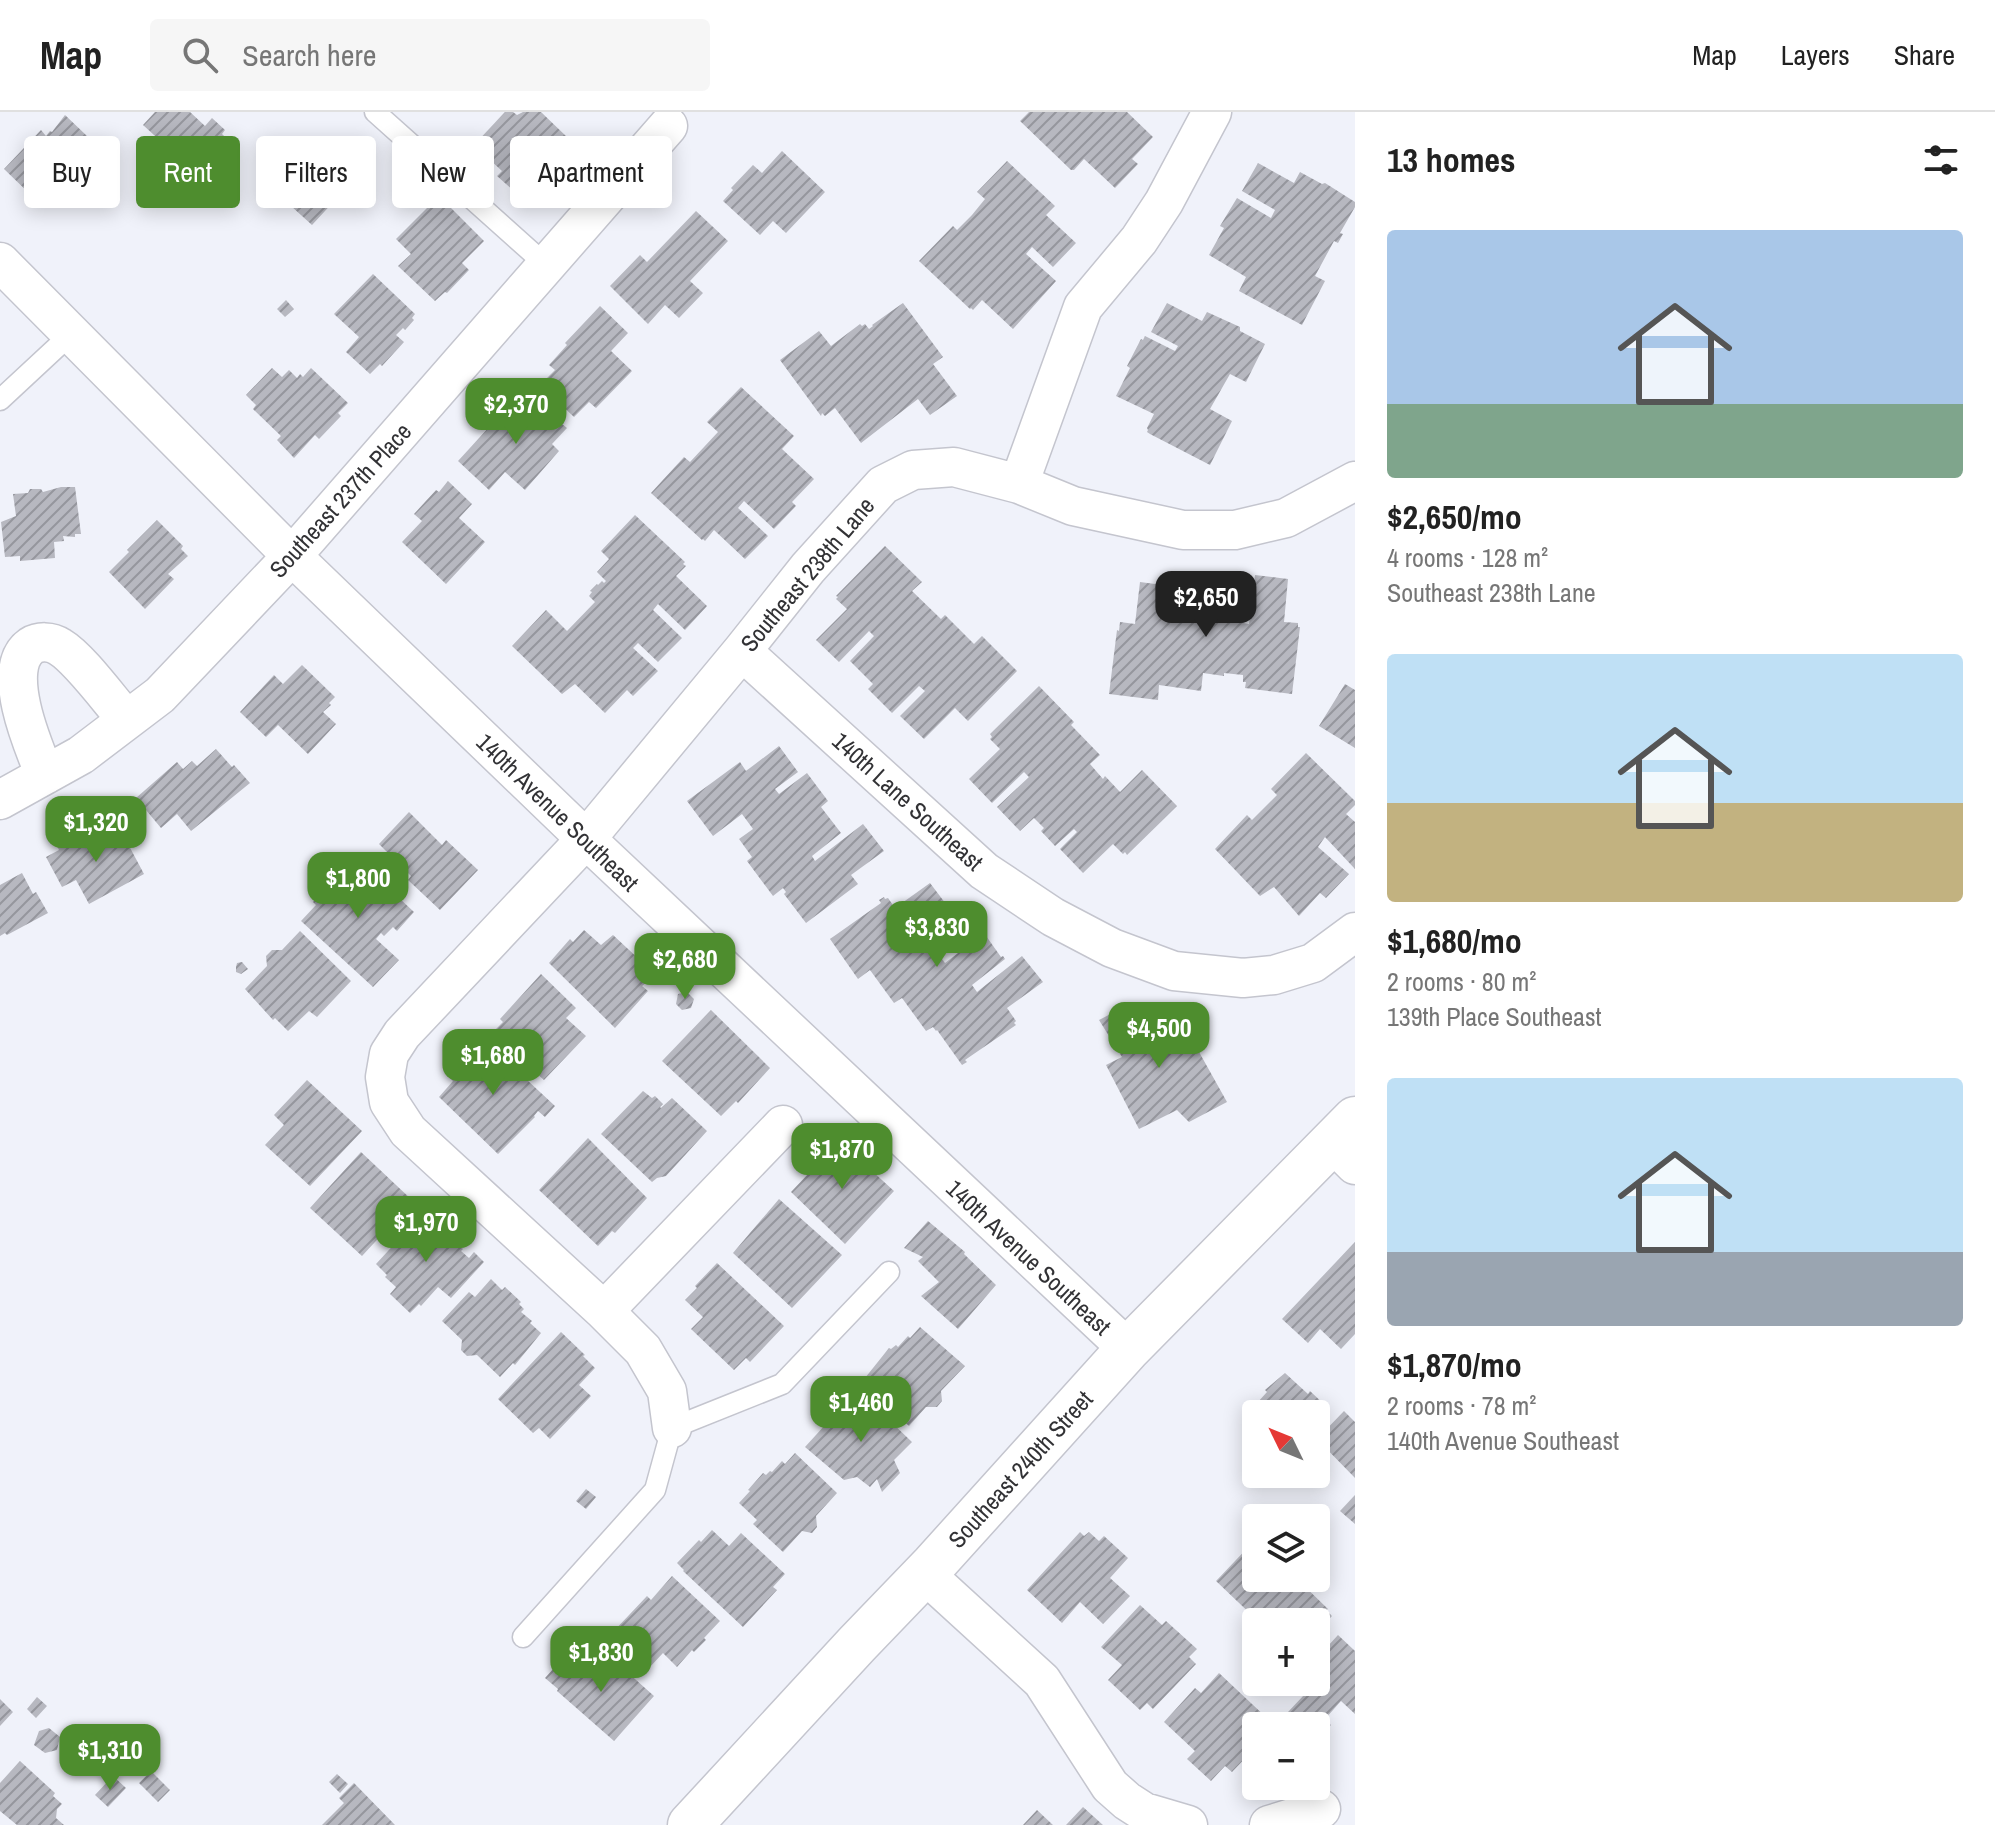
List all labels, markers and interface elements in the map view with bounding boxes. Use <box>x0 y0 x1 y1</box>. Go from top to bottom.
search box <box>150 19 710 91</box>
text: Map <box>40 30 102 81</box>
icon: search <box>178 33 222 77</box>
text: Search here <box>242 35 376 75</box>
text: Map <box>1692 36 1737 74</box>
text: Layers <box>1781 36 1850 74</box>
text: Share <box>1894 36 1955 74</box>
chip: Buy <box>24 136 120 208</box>
chip: Rent <box>136 136 240 208</box>
chip: Filters <box>256 136 376 208</box>
chip: New <box>392 136 494 208</box>
chip: Apartment <box>510 136 672 208</box>
text: 13 homes <box>1387 137 1516 183</box>
icon: filters <box>1919 138 1963 182</box>
icon: home <box>1603 282 1747 426</box>
pin: $2,370 <box>451 378 581 446</box>
text: $2,370 <box>483 386 549 421</box>
street label: Southeast 237th Place <box>262 416 418 584</box>
street label: Southeast 238th Lane <box>733 490 881 658</box>
text: $2,650/mo <box>1387 494 1522 540</box>
text: 4 rooms · 128 m² <box>1387 540 1548 575</box>
pin: $2,650 <box>1141 571 1271 639</box>
text: Southeast 238th Lane <box>1387 575 1596 610</box>
text: $2,650 <box>1173 579 1239 614</box>
icon: home <box>1603 706 1747 850</box>
street label: 140th Lane Southeast <box>826 725 991 878</box>
street label: 140th Avenue Southeast <box>470 726 647 898</box>
pin: $1,320 <box>31 796 161 864</box>
text: $1,320 <box>63 804 129 839</box>
pin: $1,800 <box>293 852 423 920</box>
text: $1,800 <box>325 860 391 895</box>
pin: $3,830 <box>872 901 1002 969</box>
text: $3,830 <box>904 909 970 944</box>
text: $1,680/mo <box>1387 918 1522 964</box>
pin: $2,680 <box>620 933 750 1001</box>
text: $2,680 <box>652 941 718 976</box>
text: 2 rooms · 80 m² <box>1387 964 1536 999</box>
text: 139th Place Southeast <box>1387 999 1602 1034</box>
pin: $4,500 <box>1094 1002 1224 1070</box>
text: $4,500 <box>1126 1010 1192 1045</box>
pin: $1,680 <box>428 1029 558 1097</box>
text: $1,680 <box>460 1037 526 1072</box>
pin: $1,870 <box>777 1123 907 1191</box>
icon: home <box>1603 1130 1747 1274</box>
text: $1,870 <box>809 1131 875 1166</box>
street label: 140th Avenue Southeast <box>940 1172 1119 1342</box>
pin: $1,970 <box>361 1196 491 1264</box>
text: $1,970 <box>393 1204 459 1239</box>
text: $1,870/mo <box>1387 1342 1522 1388</box>
pin: $1,460 <box>796 1376 926 1444</box>
street label: Southeast 240th Street <box>941 1383 1100 1555</box>
text: $1,460 <box>828 1384 894 1419</box>
text: 2 rooms · 78 m² <box>1387 1388 1536 1423</box>
north arrow <box>1242 1400 1330 1488</box>
map controls <box>1242 1400 1330 1800</box>
text: 140th Avenue Southeast <box>1387 1423 1619 1458</box>
button: layers <box>1242 1504 1330 1592</box>
button: + <box>1242 1608 1330 1696</box>
pin: $1,830 <box>536 1626 666 1694</box>
text: $1,830 <box>568 1634 634 1669</box>
button: − <box>1242 1712 1330 1800</box>
pin: $1,310 <box>45 1724 175 1792</box>
text: $1,310 <box>77 1732 143 1767</box>

